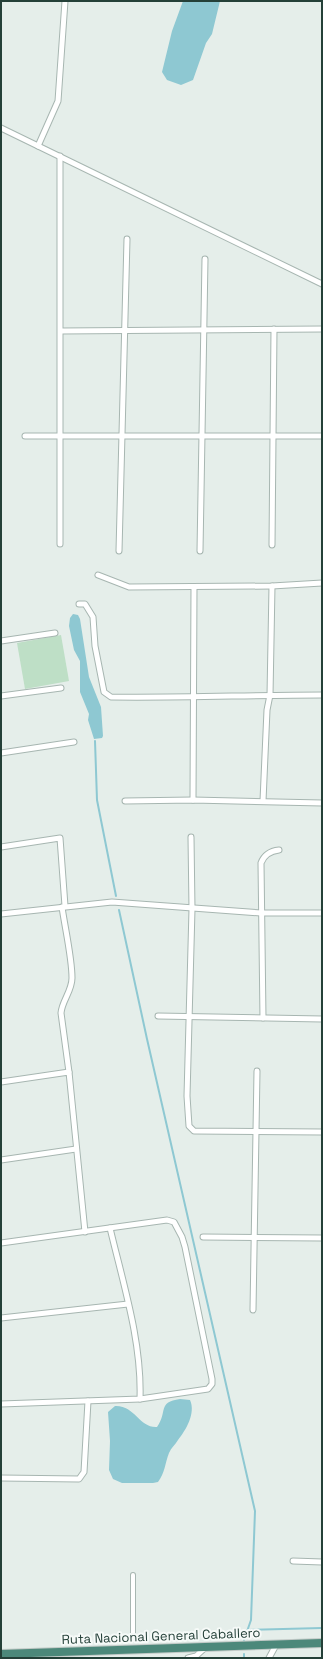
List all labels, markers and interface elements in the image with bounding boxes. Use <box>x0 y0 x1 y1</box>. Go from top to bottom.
street label: Ruta Nacional General Caballero <box>61 1624 261 1648</box>

